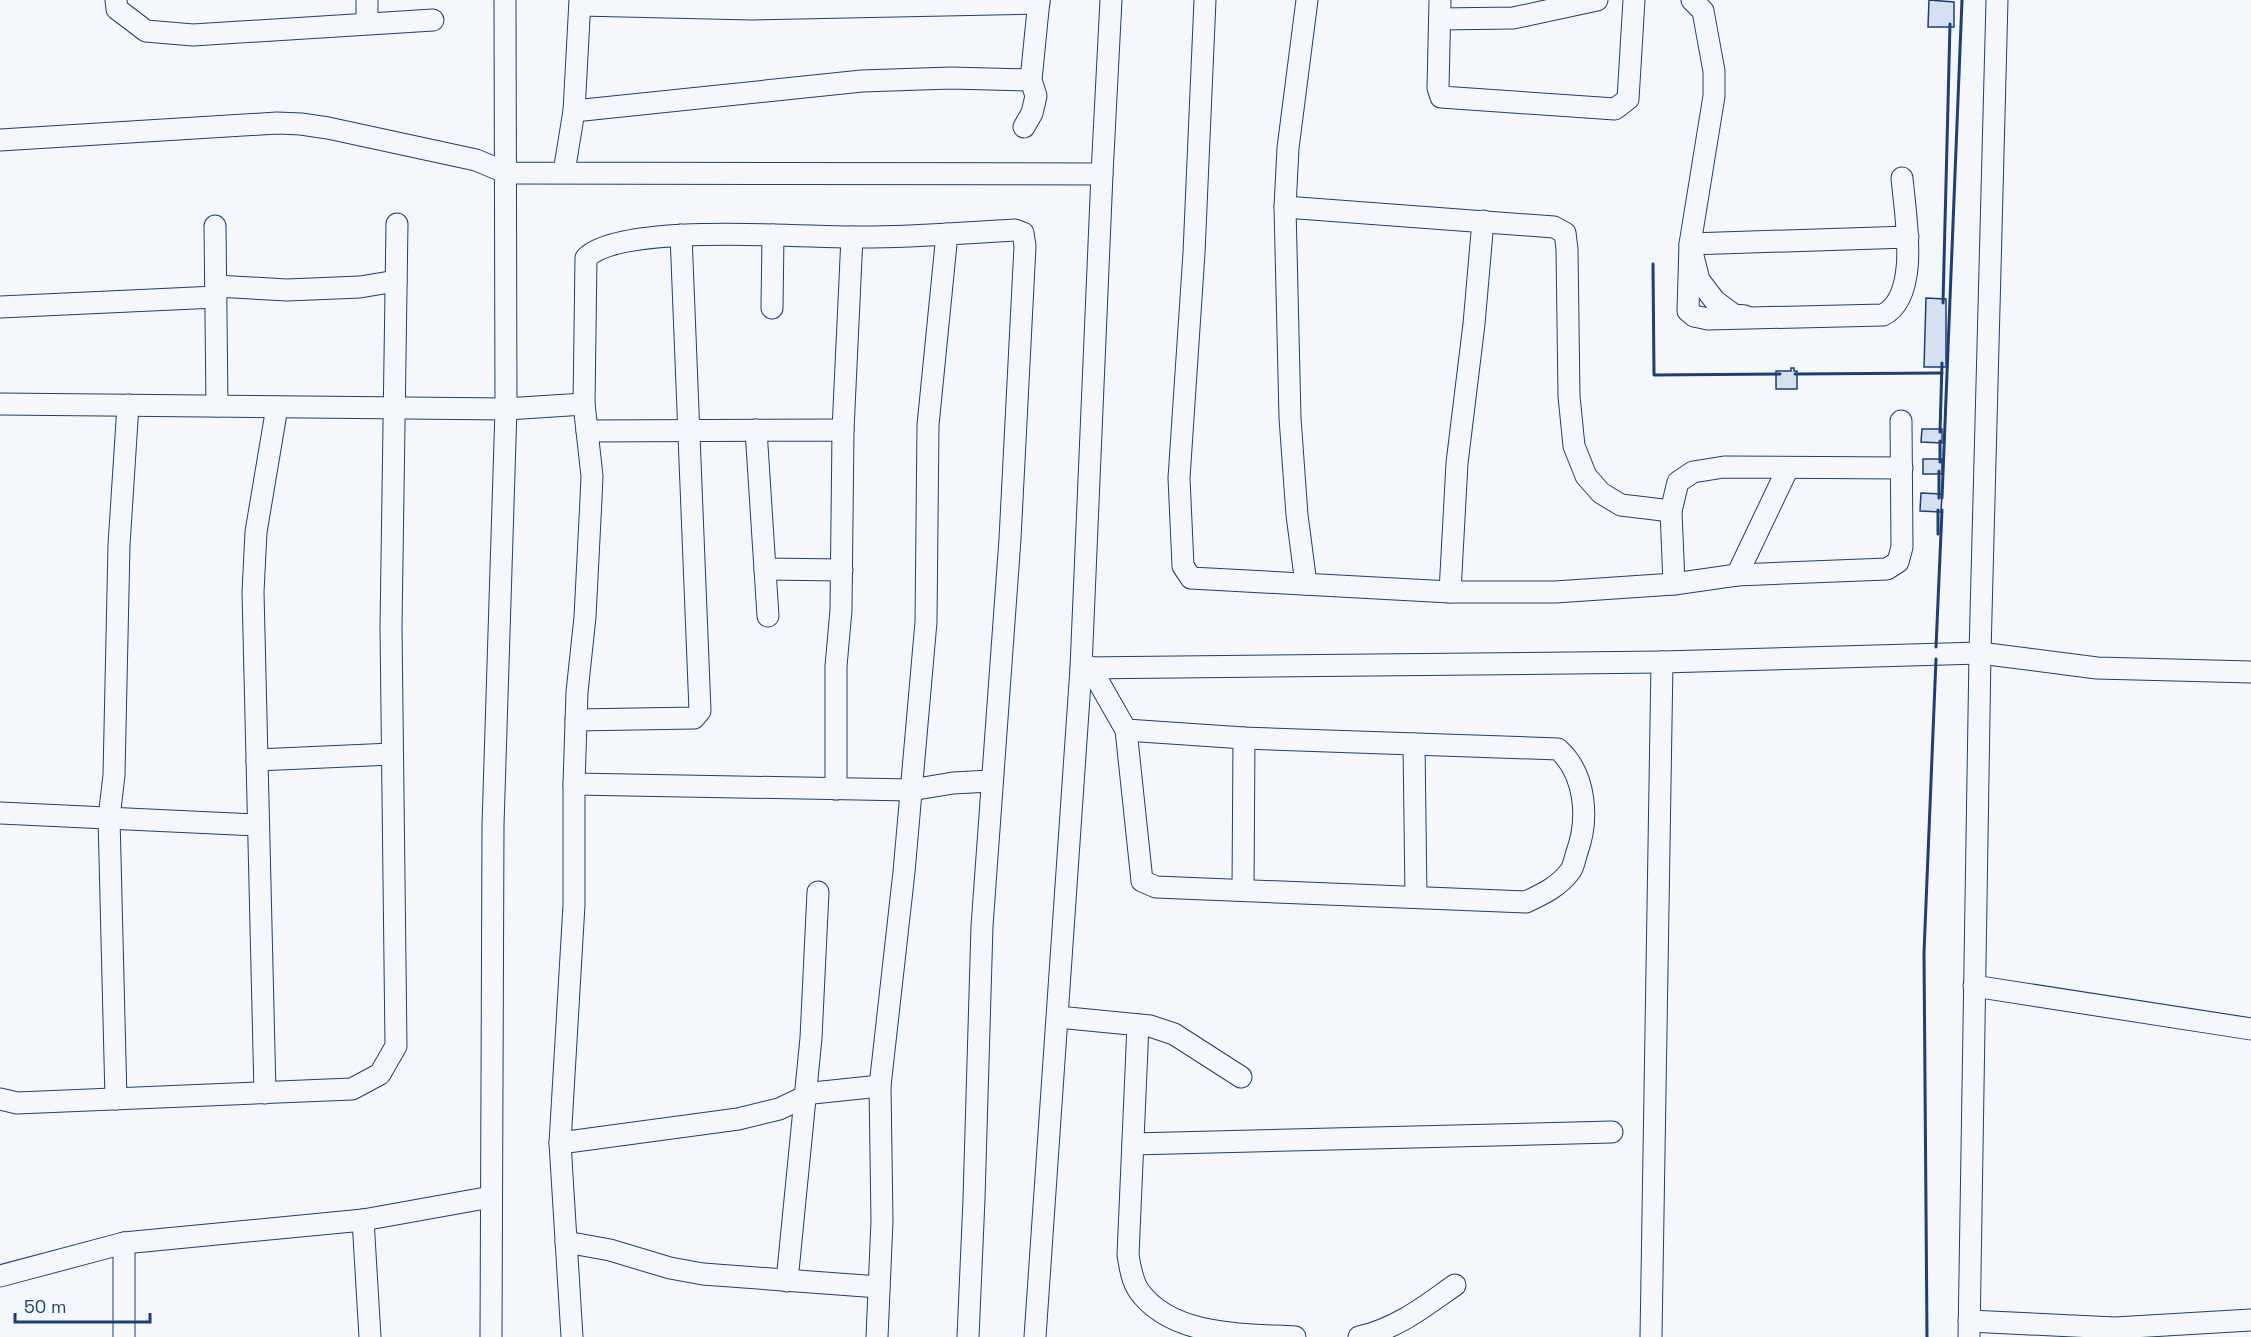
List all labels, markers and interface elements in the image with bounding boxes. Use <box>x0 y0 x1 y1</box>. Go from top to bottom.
scale bar <box>15 1286 150 1324</box>
text: 50 m <box>24 1295 66 1318</box>

